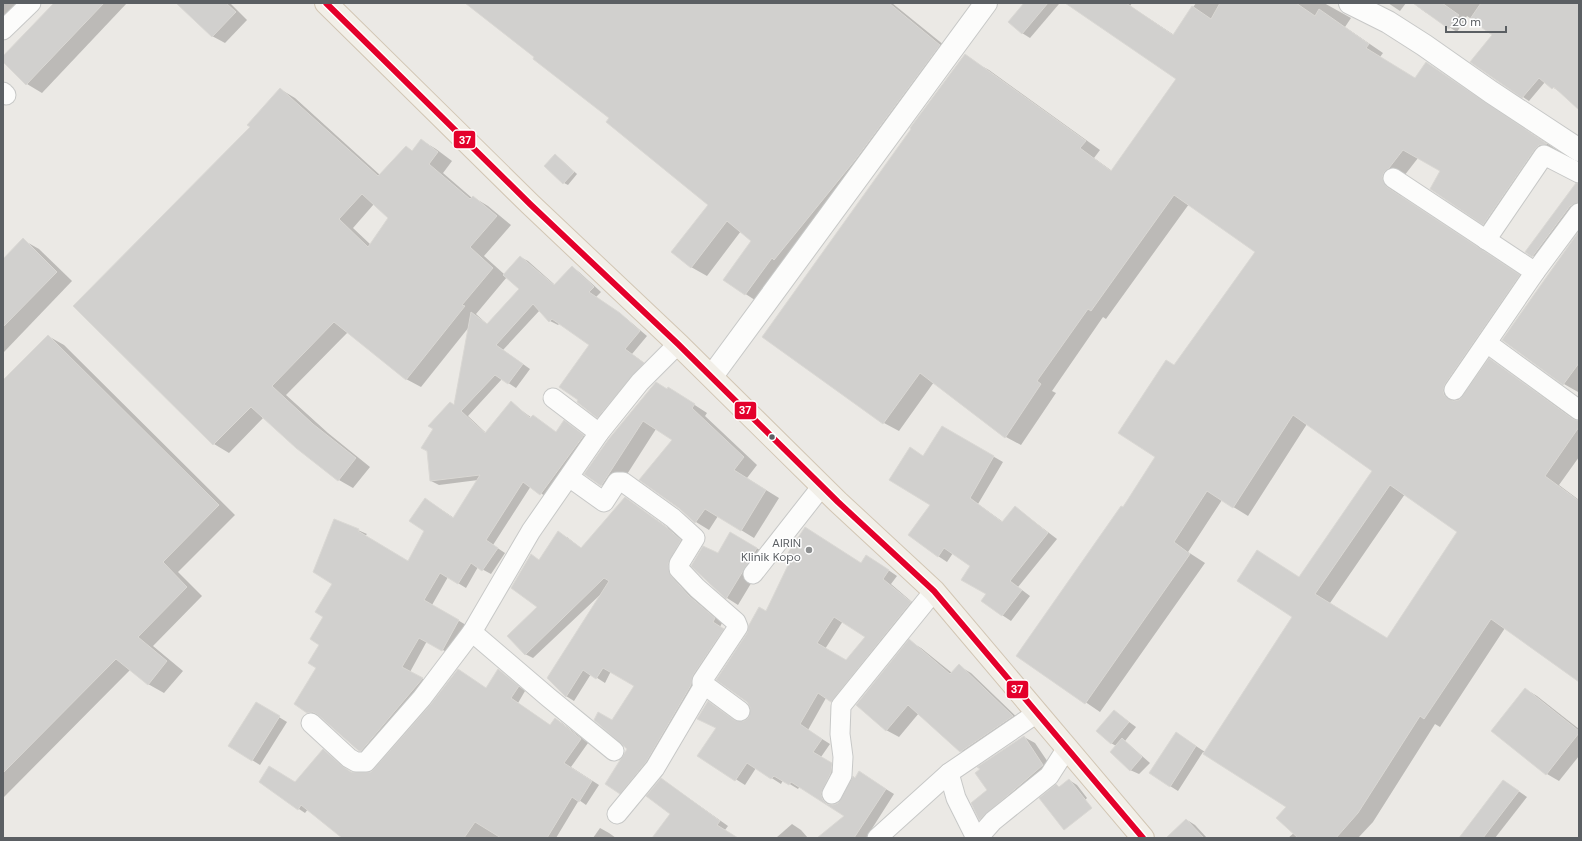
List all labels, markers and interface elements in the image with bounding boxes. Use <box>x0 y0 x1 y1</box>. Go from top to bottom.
scale bar <box>1446 8 1506 34</box>
text: 20 m <box>1452 14 1481 30</box>
line badge: 37 <box>453 130 476 149</box>
text: 37 <box>459 133 471 147</box>
line badge: 37 <box>734 401 757 420</box>
text: 37 <box>739 403 751 417</box>
unlabelled marker <box>767 432 777 442</box>
place label: AIRIN Klinik Kopo <box>741 535 801 565</box>
marker: AIRIN Klinik Kopo <box>804 545 814 555</box>
line badge: 37 <box>1006 680 1029 699</box>
text: 37 <box>1011 682 1023 696</box>

